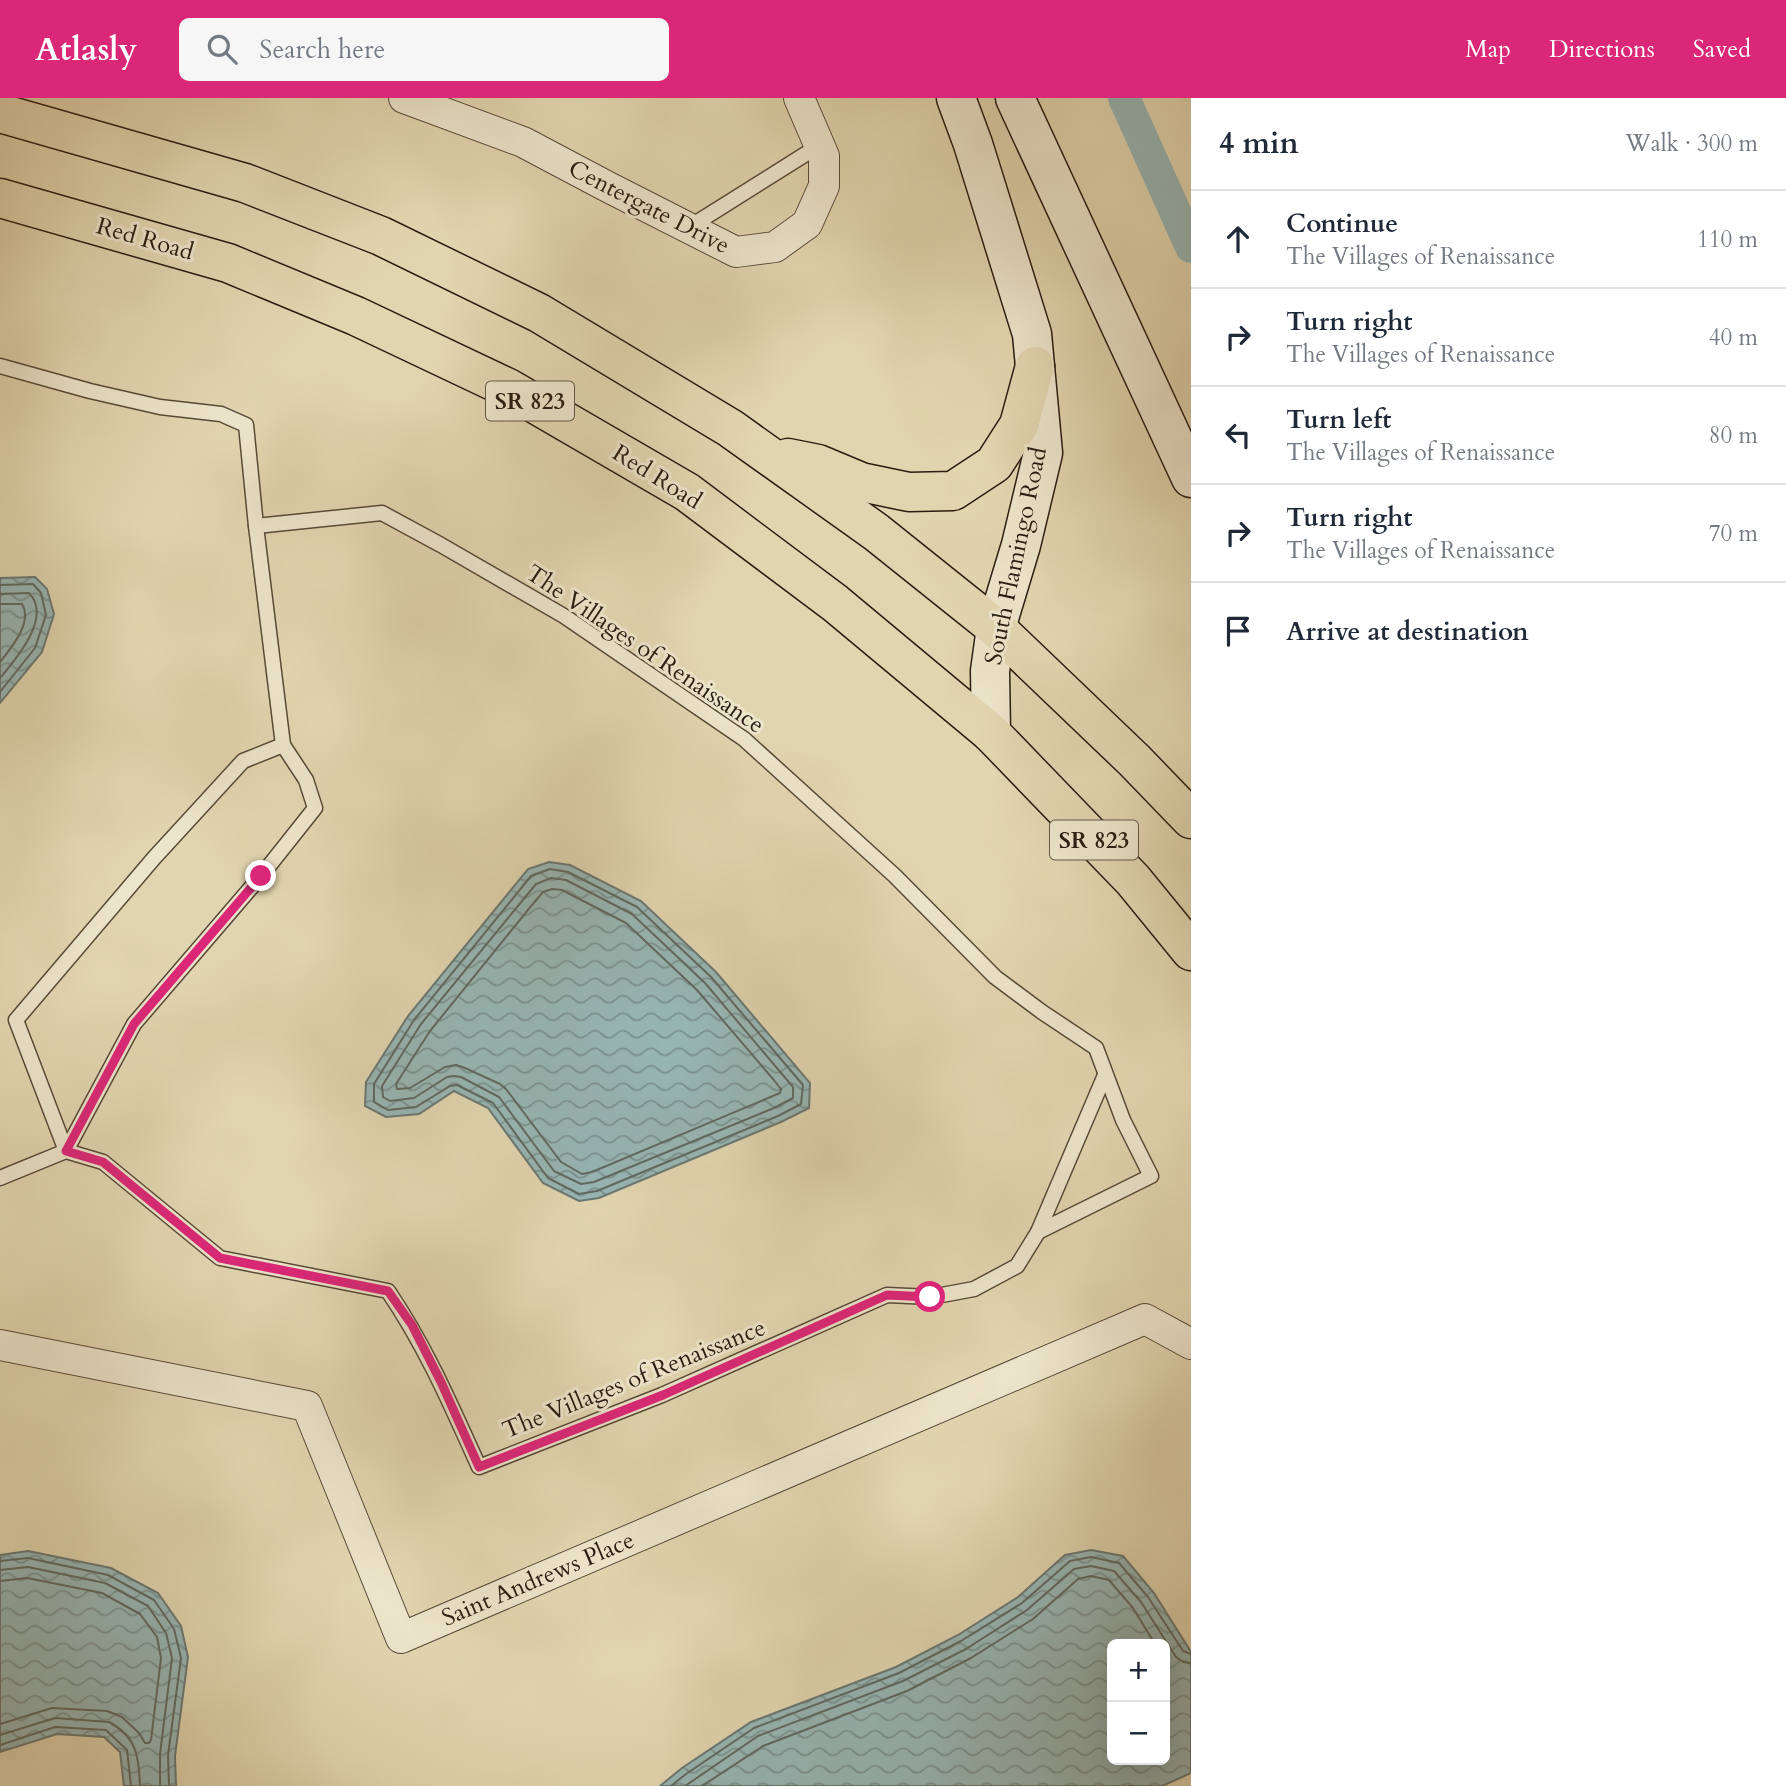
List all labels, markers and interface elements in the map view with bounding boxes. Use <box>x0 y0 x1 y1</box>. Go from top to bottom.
search box <box>179 18 669 81</box>
text: Atlasly <box>35 27 137 72</box>
icon: search <box>203 30 241 68</box>
text: Search here <box>259 32 385 67</box>
text: Map <box>1465 33 1511 66</box>
text: Directions <box>1549 33 1655 66</box>
text: Saved <box>1693 33 1751 66</box>
text: 4 min <box>1219 123 1299 164</box>
text: Walk · 300 m <box>1625 128 1758 159</box>
street label: Centergate Drive <box>563 152 735 262</box>
text: Continue <box>1286 206 1398 241</box>
street label: Red Road <box>93 209 198 269</box>
icon: ahead <box>1219 220 1257 258</box>
text: 110 m <box>1697 224 1758 255</box>
text: The Villages of Renaissance <box>1286 241 1555 272</box>
text: Turn right <box>1286 304 1413 339</box>
icon: right <box>1219 318 1257 356</box>
text: 40 m <box>1709 322 1758 353</box>
text: The Villages of Renaissance <box>1286 339 1555 370</box>
road number: SR 823 <box>486 382 574 420</box>
text: Turn left <box>1286 402 1391 437</box>
icon: left <box>1219 416 1257 454</box>
text: 80 m <box>1709 420 1758 451</box>
street label: Red Road <box>606 437 708 517</box>
text: The Villages of Renaissance <box>1286 437 1555 468</box>
street label: South Flamingo Road <box>977 444 1055 668</box>
text: Turn right <box>1286 500 1413 535</box>
icon: right <box>1219 514 1257 552</box>
text: 70 m <box>1709 518 1758 549</box>
text: The Villages of Renaissance <box>1286 535 1555 566</box>
street label: The Villages of Renaissance <box>519 557 771 741</box>
icon: arrive <box>1219 612 1257 650</box>
text: Arrive at destination <box>1286 614 1529 649</box>
road number: SR 823 <box>1050 820 1138 860</box>
route end <box>245 860 276 891</box>
route start <box>914 1281 945 1312</box>
street label: The Villages of Renaissance <box>498 1311 770 1447</box>
street label: Saint Andrews Place <box>437 1524 639 1634</box>
map controls <box>1107 1639 1170 1765</box>
button: + <box>1107 1639 1170 1702</box>
button: − <box>1107 1702 1170 1765</box>

